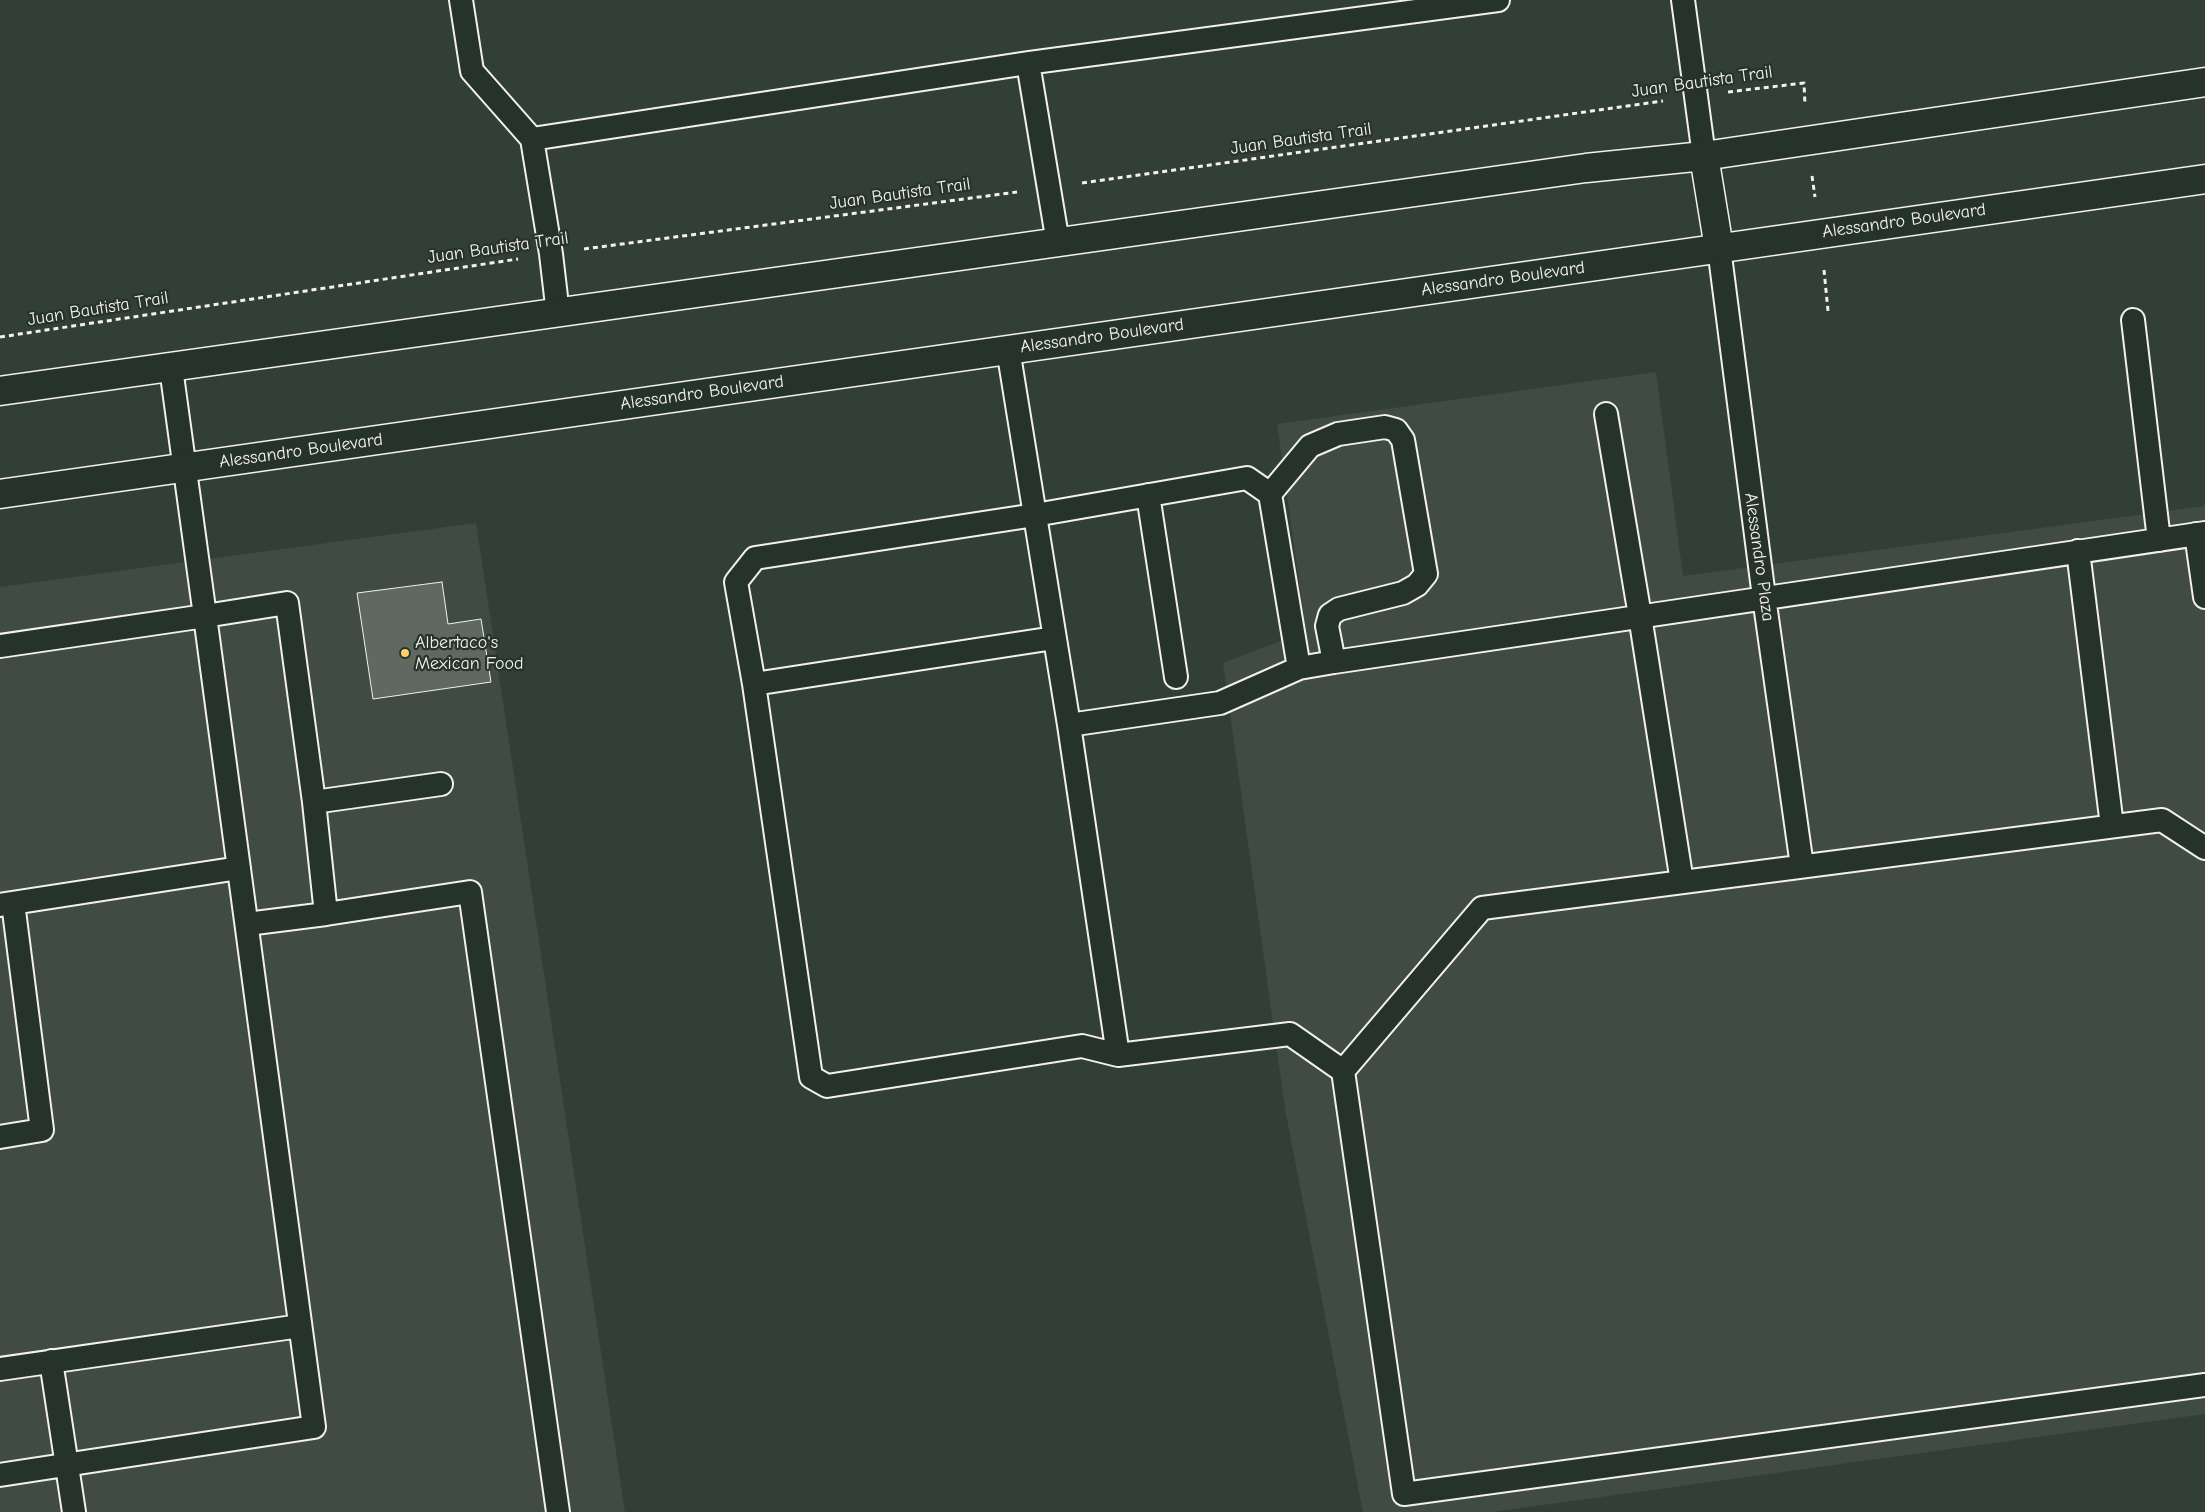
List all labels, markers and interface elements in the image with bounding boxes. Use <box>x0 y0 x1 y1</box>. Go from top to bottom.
street label: Juan Bautista Trail <box>1630 61 1774 103</box>
street label: Juan Bautista Trail <box>1229 118 1373 160</box>
street label: Juan Bautista Trail <box>828 173 972 215</box>
street label: Alessandro Boulevard <box>1821 199 1987 243</box>
street label: Juan Bautista Trail <box>426 227 570 269</box>
street label: Alessandro Boulevard <box>1420 257 1586 301</box>
street label: Juan Bautista Trail <box>26 287 170 331</box>
street label: Alessandro Boulevard <box>1019 314 1185 358</box>
street label: Alessandro Boulevard <box>619 371 785 415</box>
street label: Alessandro Boulevard <box>218 429 384 473</box>
street label: Alessandro Plaza <box>1739 491 1779 623</box>
place label: Albertaco's Mexican Food <box>415 632 524 674</box>
marker: Albertaco's Mexican Food <box>399 647 411 659</box>

